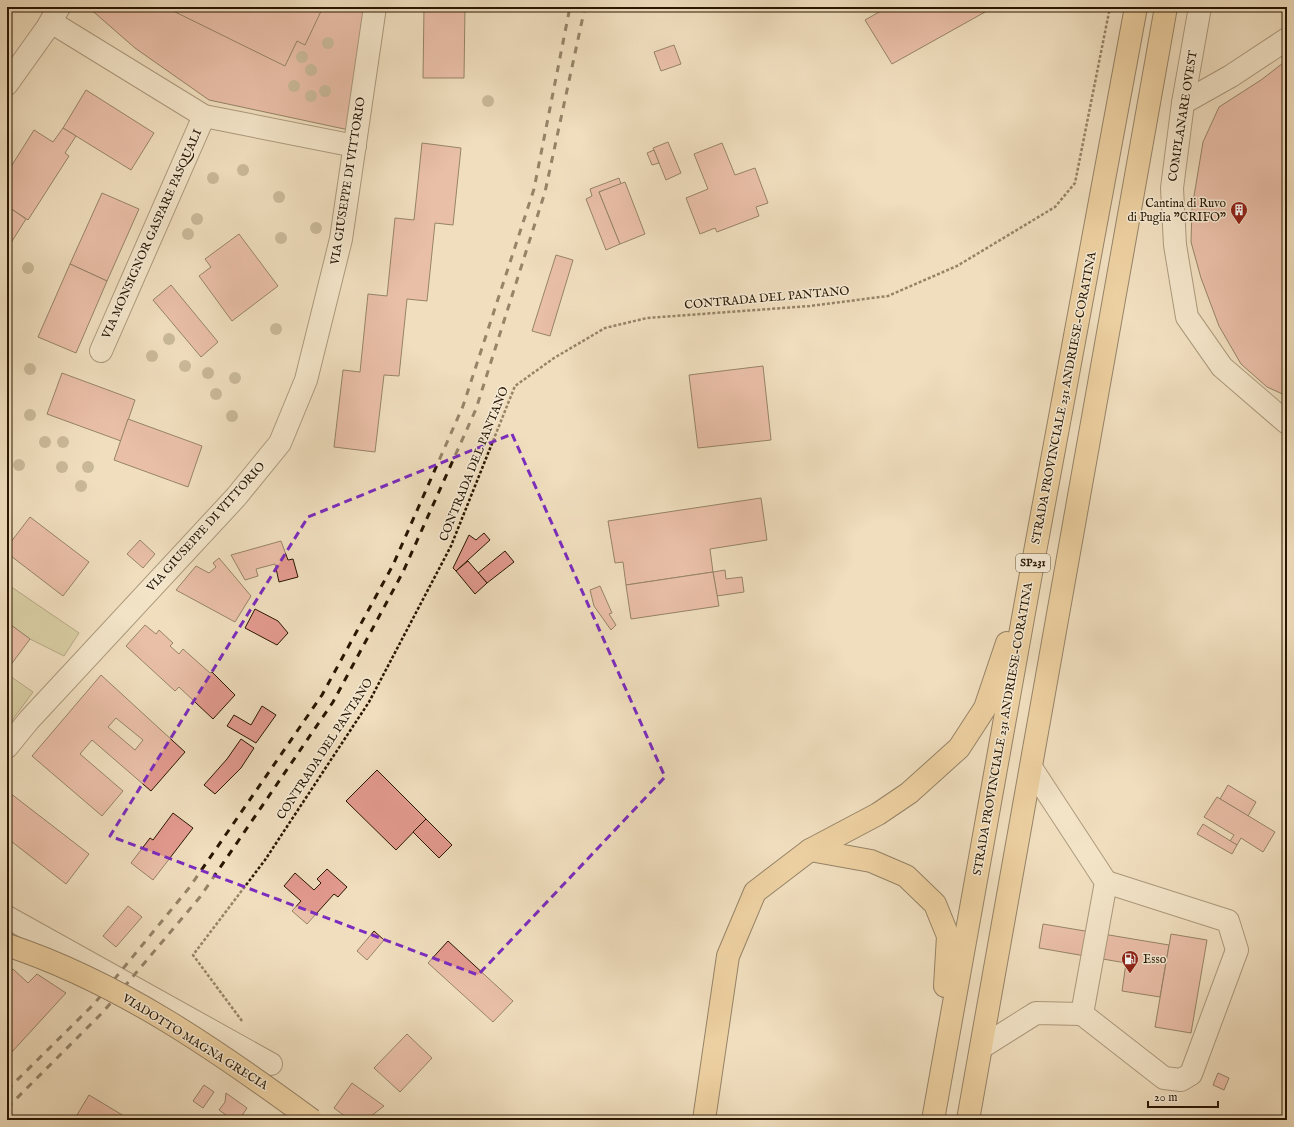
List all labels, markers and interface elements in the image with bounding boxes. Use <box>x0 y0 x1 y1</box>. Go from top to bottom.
street label: COMPLANARE OVEST <box>1165 49 1201 183</box>
street label: VIA GIUSEPPE DI VITTORIO <box>327 96 369 267</box>
street label: VIA MONSIGNOR GASPARE PASQUALI <box>98 127 205 342</box>
place label: Cantina di Ruvo di Puglia "CRIFO" <box>1127 196 1227 225</box>
building icon: Cantina di Ruvo di Puglia "CRIFO" <box>1229 200 1249 225</box>
street label: STRADA PROVINCIALE 231 ANDRIESE-CORATINA <box>1028 250 1100 545</box>
street label: CONTRADA DEL PANTANO <box>684 283 850 313</box>
street label: CONTRADA DEL PANTANO <box>436 384 512 544</box>
street label: VIA GIUSEPPE DI VITTORIO <box>143 459 268 596</box>
road number: SP231 <box>1016 554 1050 572</box>
street label: STRADA PROVINCIALE 231 ANDRIESE-CORATINA <box>970 580 1036 877</box>
street label: CONTRADA DEL PANTANO <box>274 675 376 823</box>
fuel station icon: Esso <box>1120 949 1140 974</box>
place label: Esso <box>1143 952 1167 967</box>
street label: VIADOTTO MAGNA GRECIA <box>118 990 271 1094</box>
scale bar <box>1148 1083 1218 1109</box>
text: 20 m <box>1154 1090 1177 1105</box>

